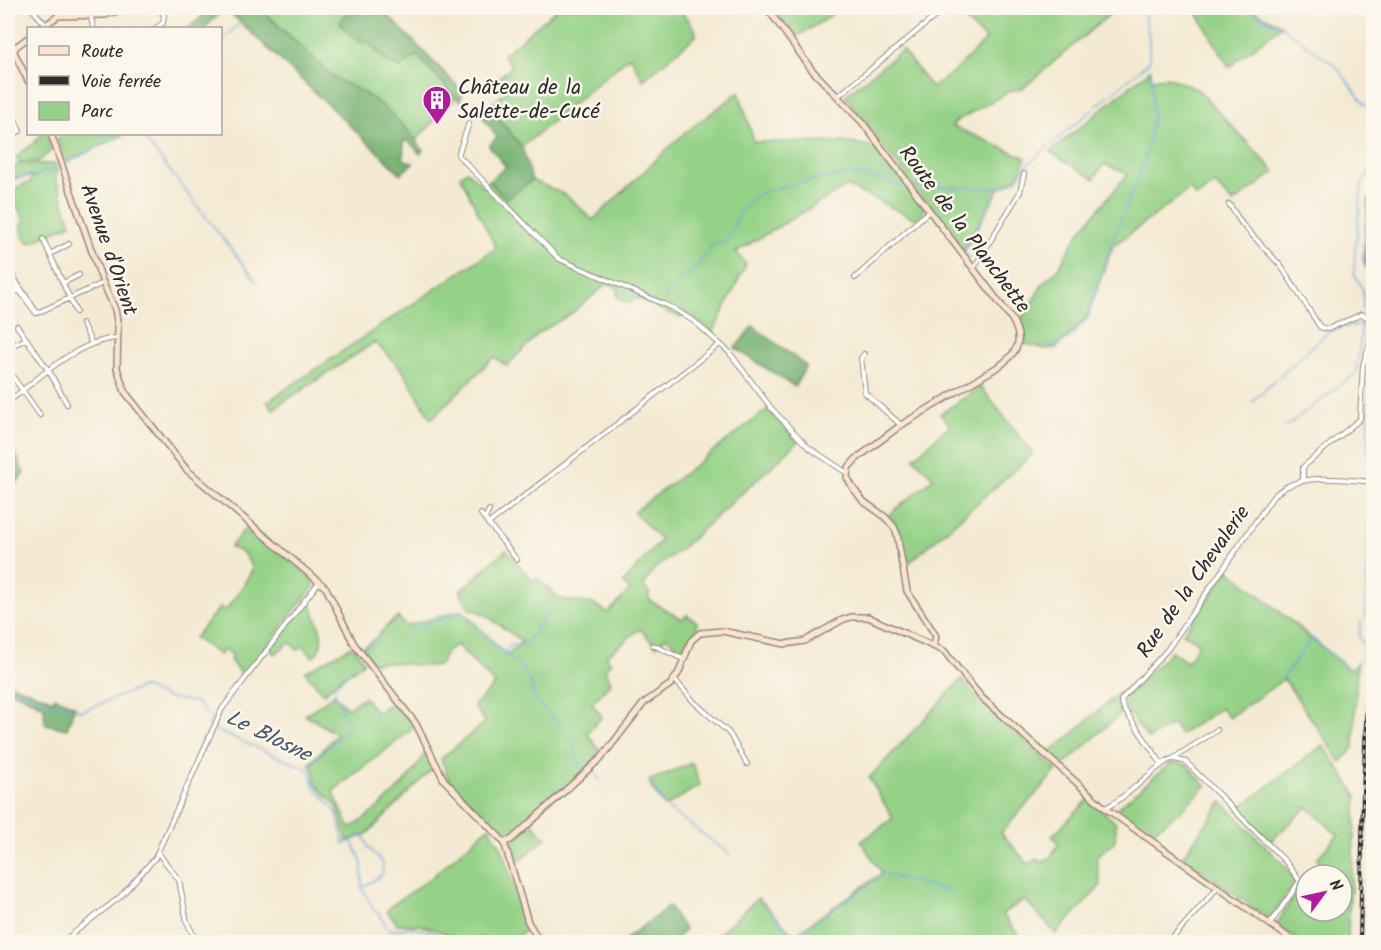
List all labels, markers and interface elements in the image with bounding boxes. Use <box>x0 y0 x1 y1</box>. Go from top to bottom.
legend <box>27 27 222 135</box>
text: Route <box>81 38 123 67</box>
text: Voie ferrée <box>81 68 161 97</box>
place label: Château de la Salette-de-Cucé <box>458 72 601 129</box>
building icon: Château de la Salette-de-Cucé <box>421 84 453 126</box>
text: Parc <box>81 98 113 127</box>
street label: Route de la Planchette <box>890 139 1039 321</box>
street label: Avenue d'Orient <box>70 180 146 321</box>
street label: Rue de la Chevalerie <box>1129 498 1259 665</box>
water label: Le Blosne <box>219 701 318 774</box>
north arrow <box>1294 863 1354 923</box>
text: N <box>1322 875 1349 897</box>

